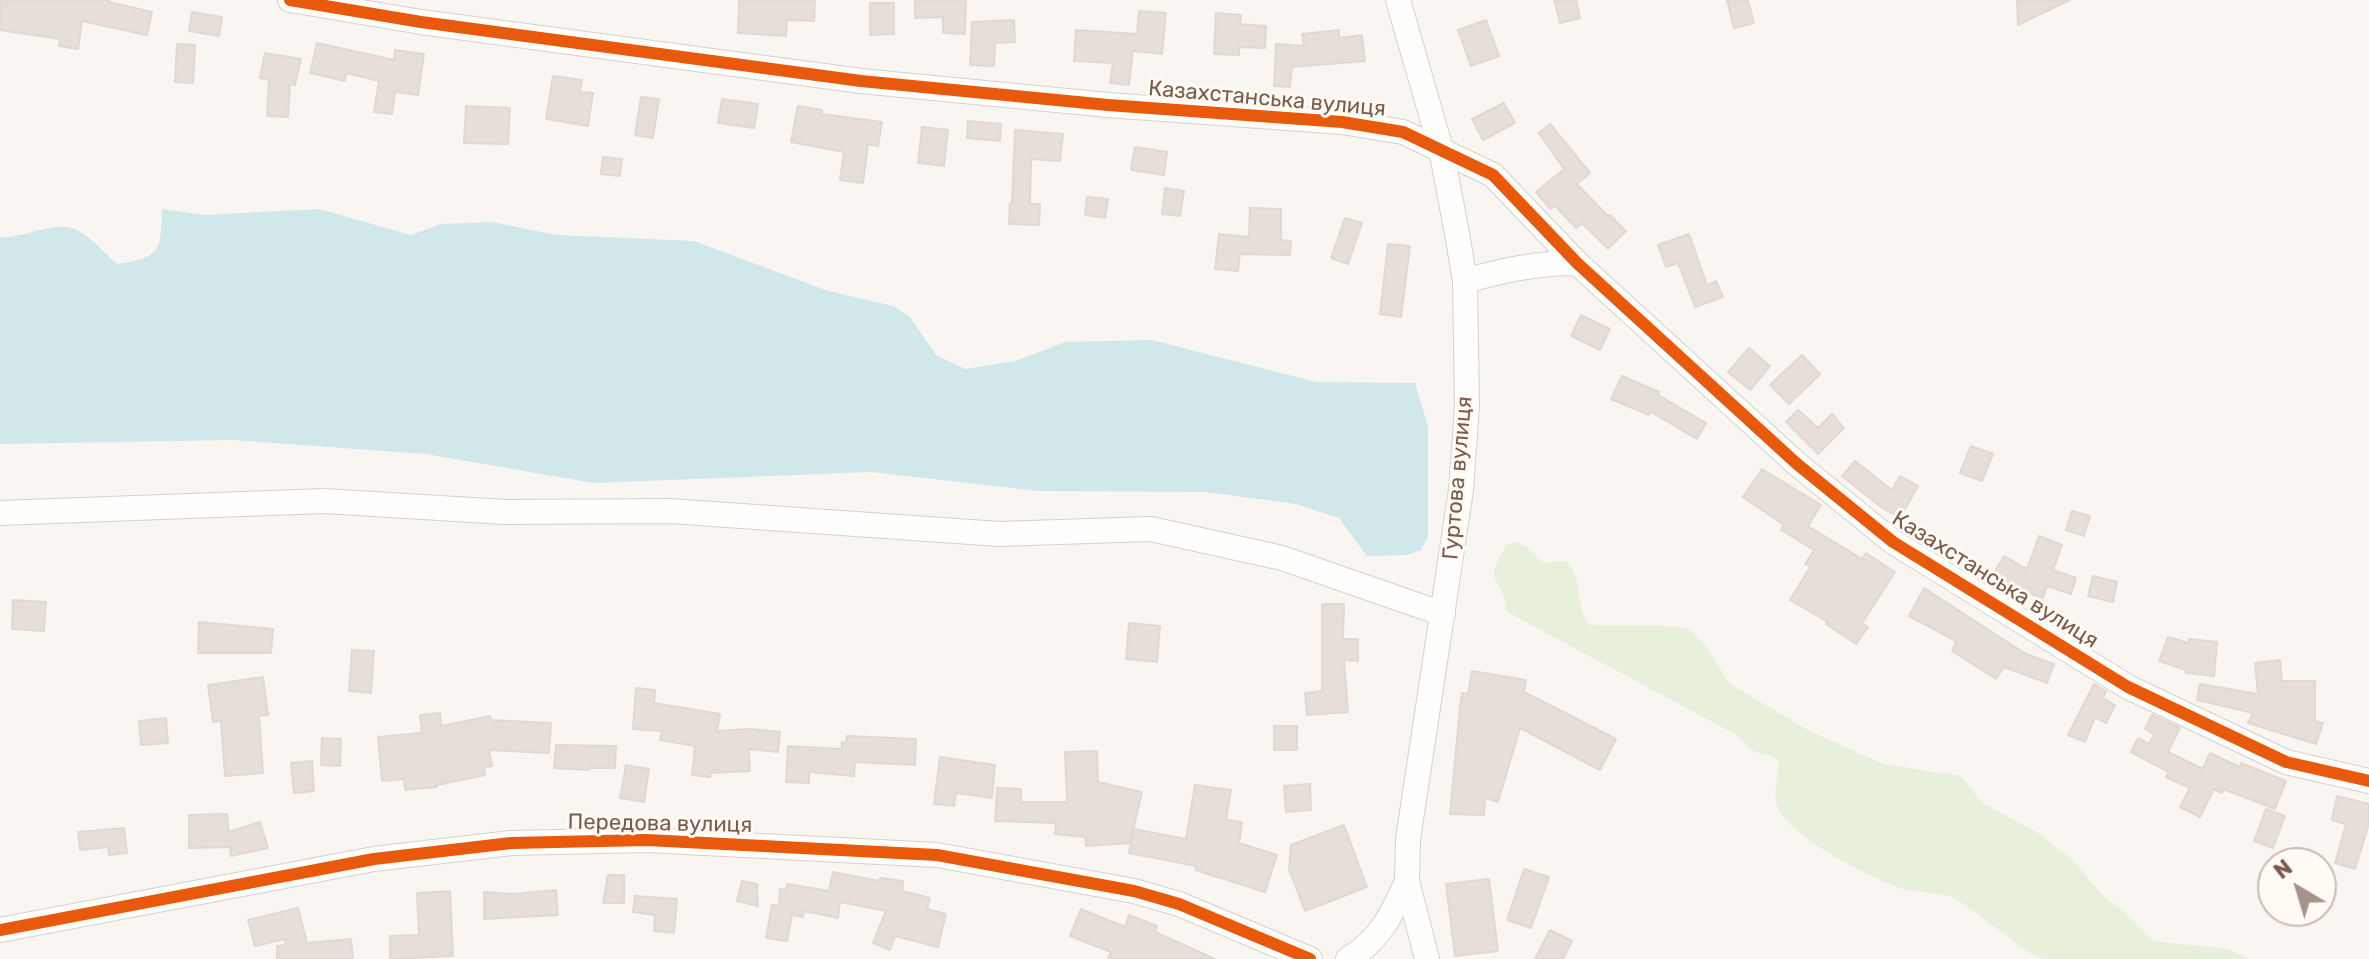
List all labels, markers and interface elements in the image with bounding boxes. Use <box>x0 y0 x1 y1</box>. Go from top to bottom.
street label: Казахстанська вулиця <box>1147 75 1387 123</box>
street label: Гуртова вулиця <box>1438 395 1478 561</box>
street label: Казахстанська вулиця <box>1887 506 2103 654</box>
street label: Передова вулиця <box>567 809 753 839</box>
north arrow <box>2257 847 2337 927</box>
text: N <box>2269 854 2298 885</box>

